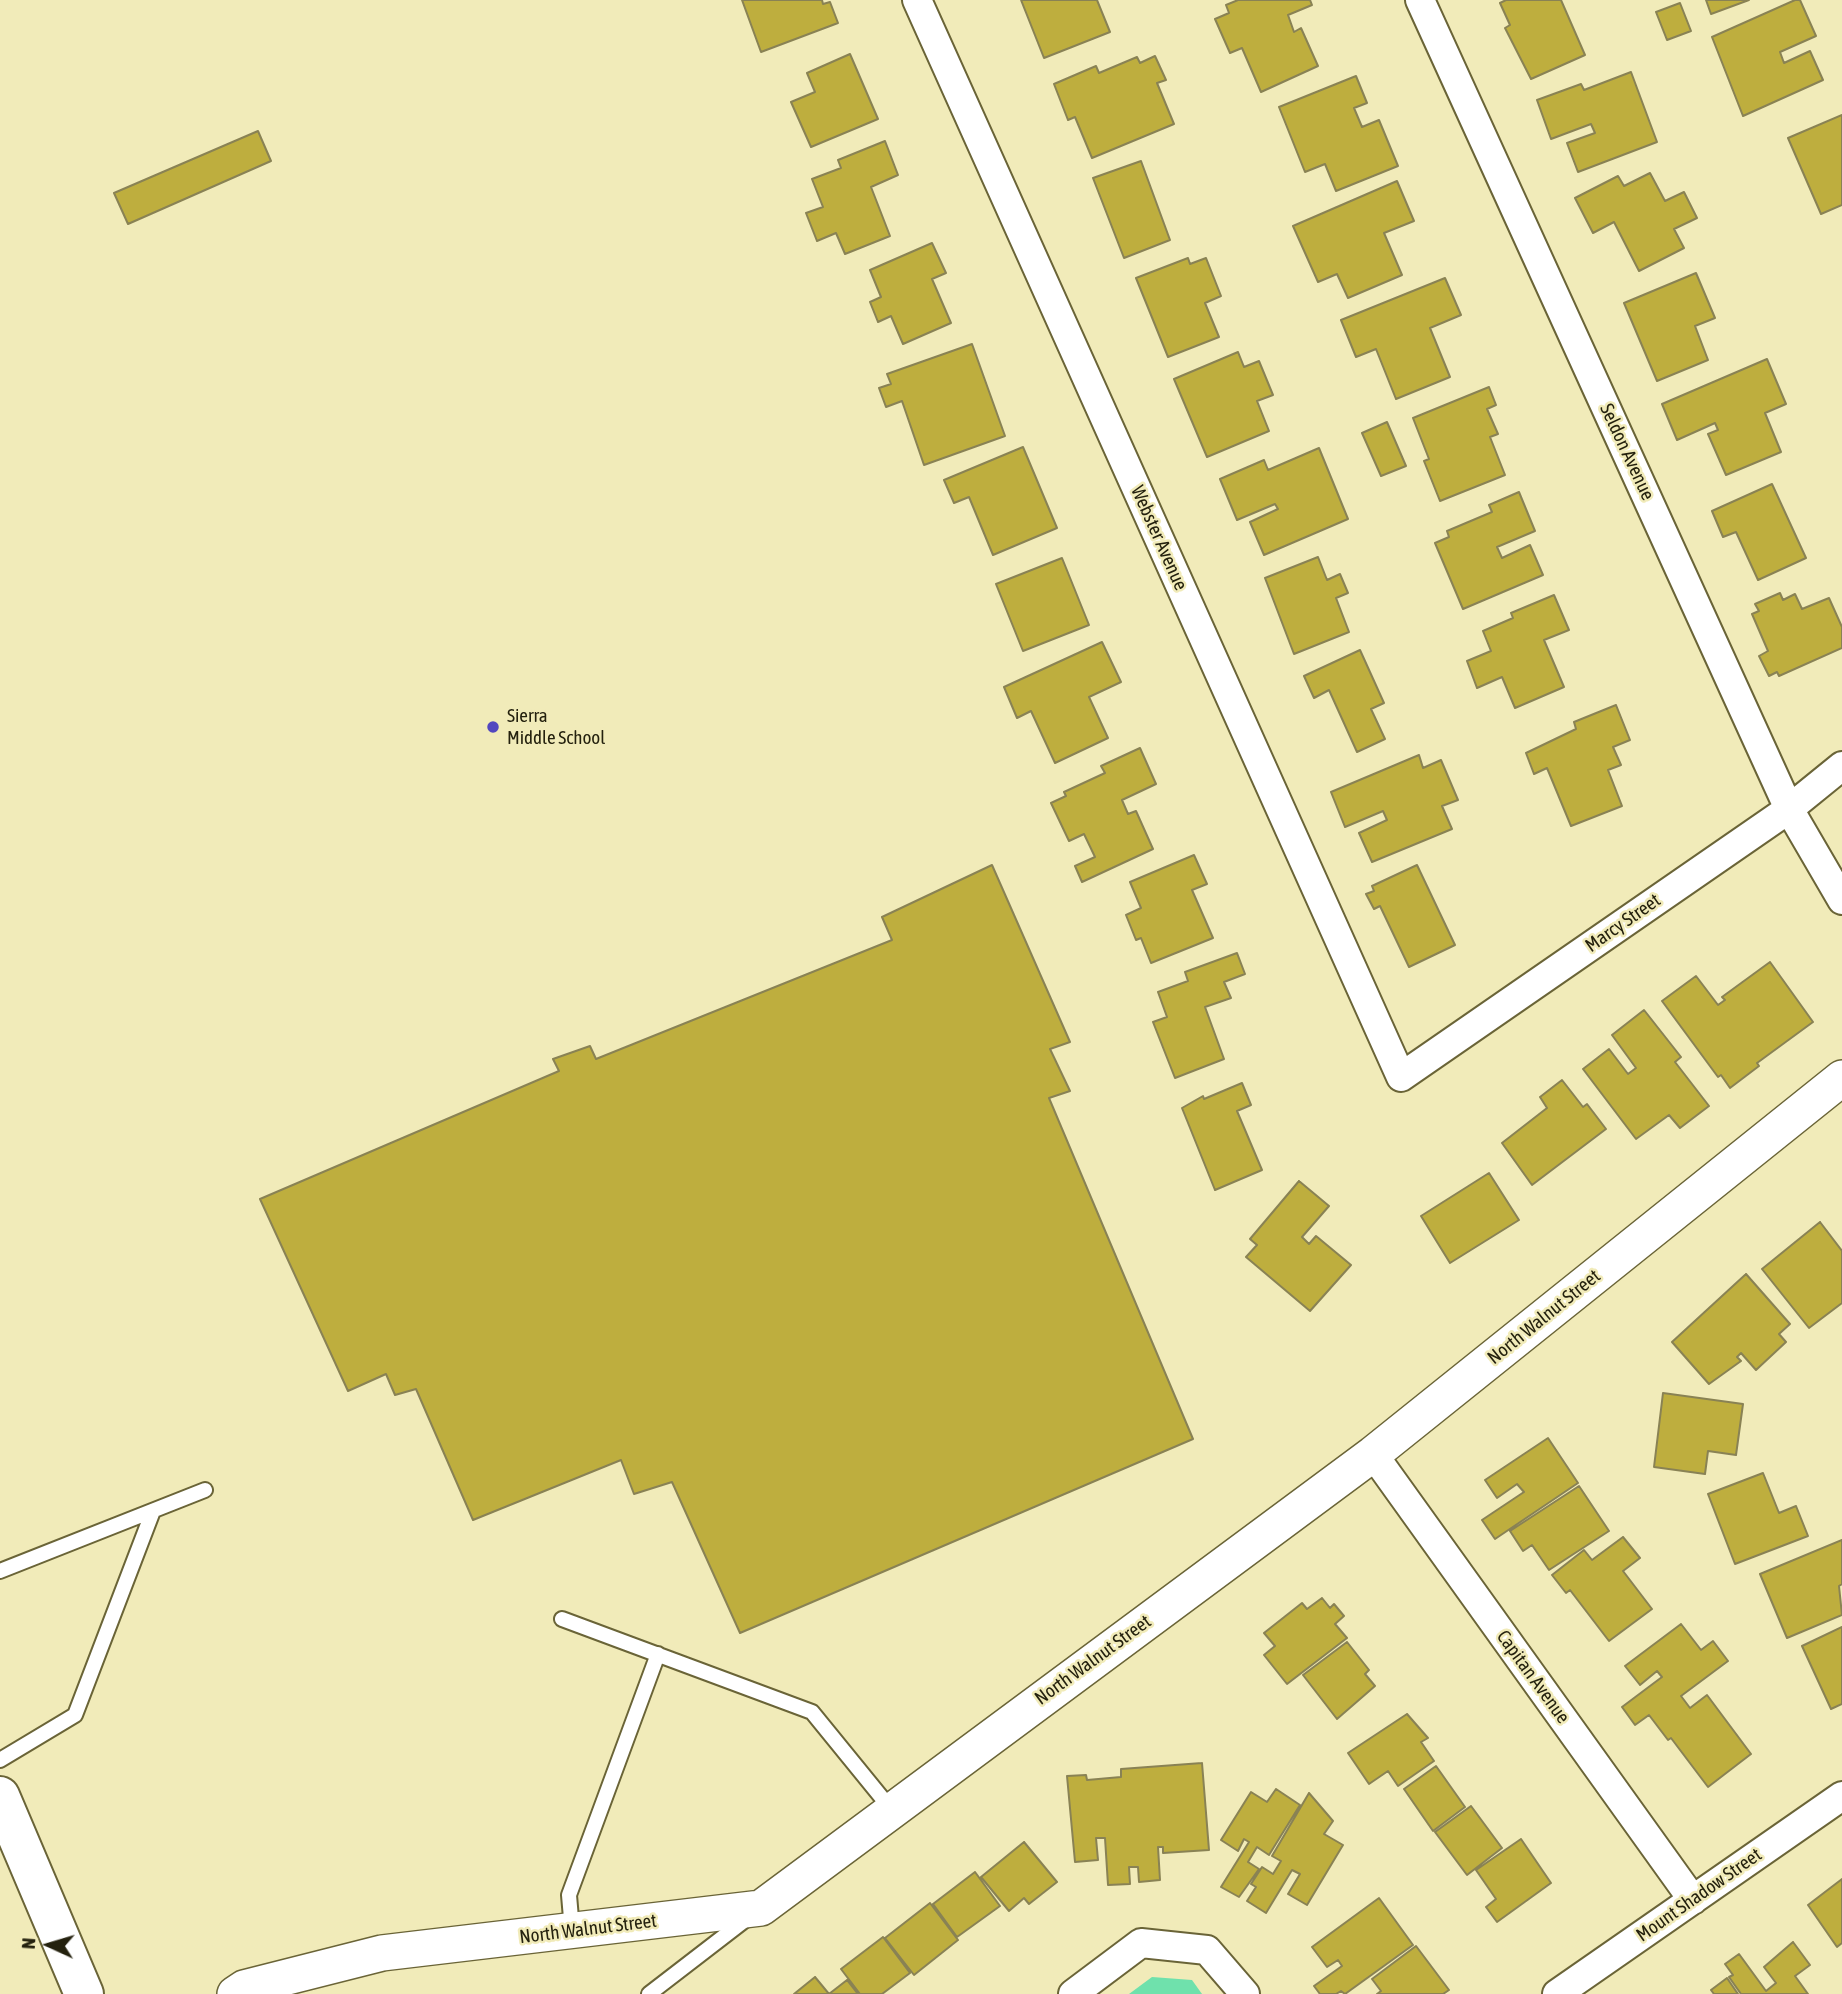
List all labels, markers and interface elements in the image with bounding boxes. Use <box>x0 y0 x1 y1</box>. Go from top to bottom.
street label: Seldon Avenue <box>1595 400 1659 504</box>
street label: Webster Avenue <box>1126 482 1192 594</box>
place label: Sierra Middle School <box>507 705 605 749</box>
marker: Sierra Middle School <box>485 719 501 735</box>
street label: Marcy Street <box>1581 889 1665 957</box>
street label: North Walnut Street <box>1483 1265 1605 1369</box>
street label: North Walnut Street <box>1030 1610 1156 1710</box>
street label: Capitan Avenue <box>1492 1626 1574 1728</box>
street label: Mount Shadow Street <box>1632 1843 1766 1947</box>
street label: North Walnut Street <box>518 1909 658 1949</box>
north arrow <box>14 1910 84 1980</box>
text: N <box>17 1937 39 1950</box>

